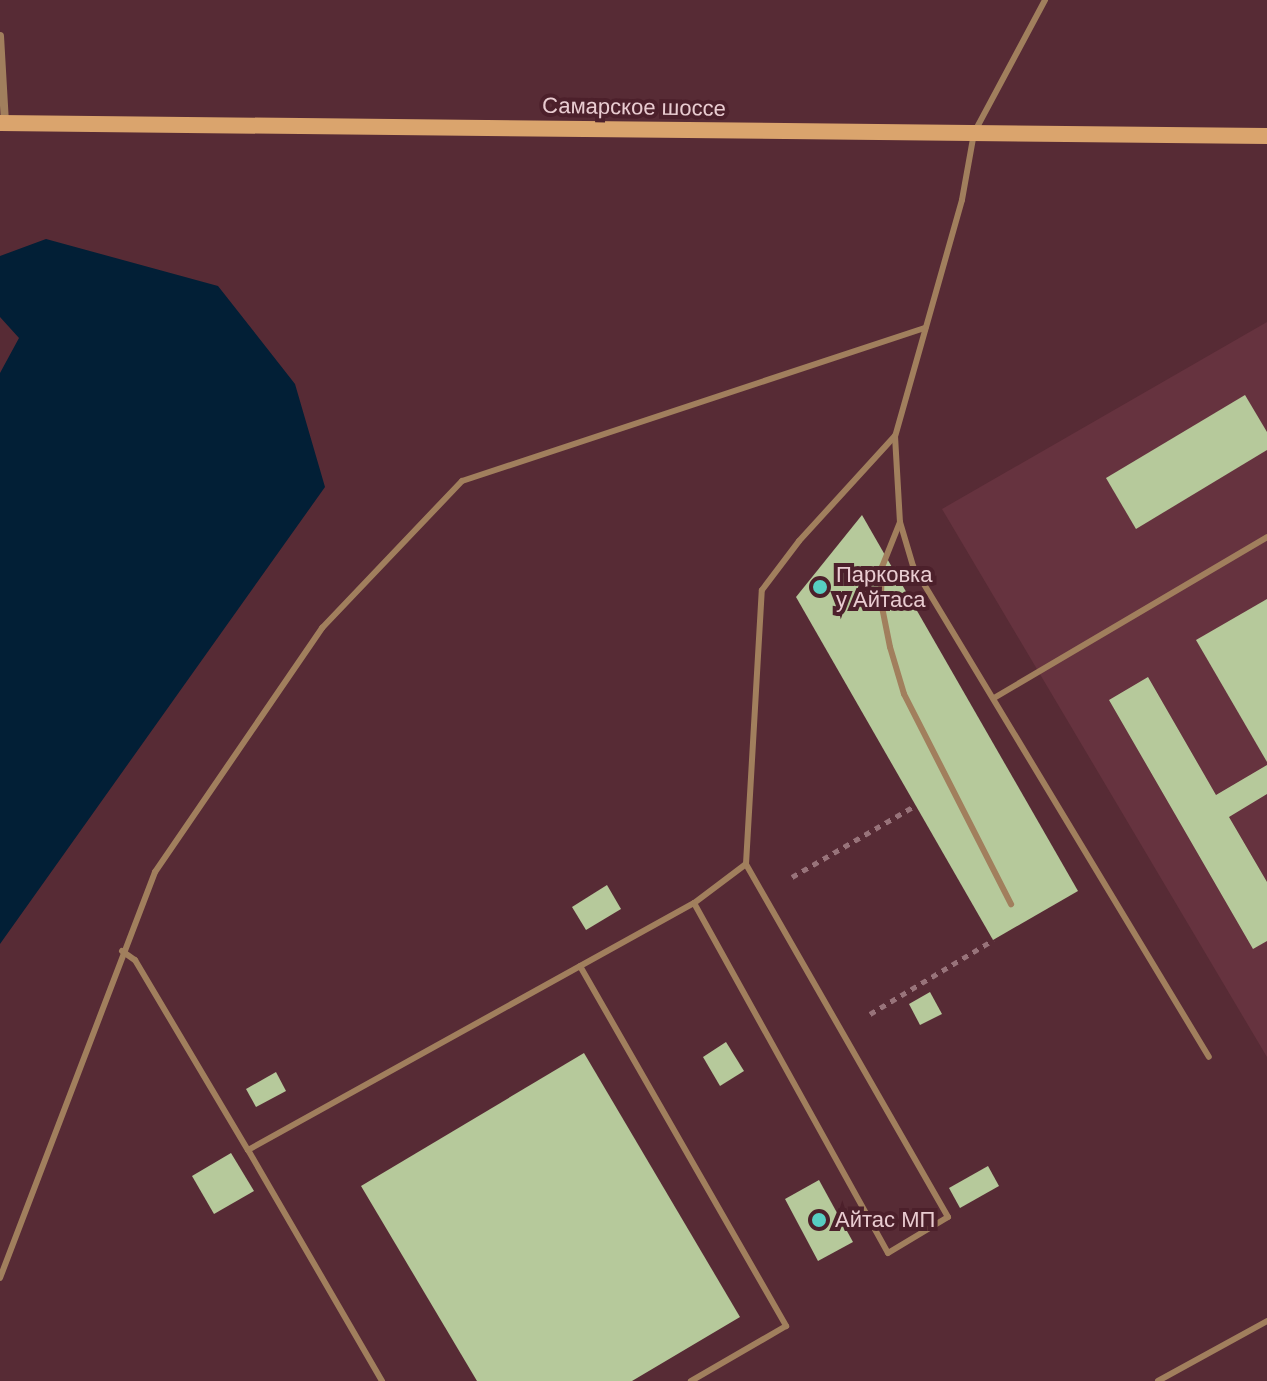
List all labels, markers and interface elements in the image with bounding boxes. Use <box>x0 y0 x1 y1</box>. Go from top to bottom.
street label: Самарское шоссе <box>542 92 726 122</box>
place label: Парковка у Айтаса <box>836 561 932 612</box>
marker: Парковка у Айтаса <box>811 578 829 596</box>
place label: Айтас МП <box>835 1207 935 1233</box>
marker: Айтас МП <box>810 1211 828 1229</box>

